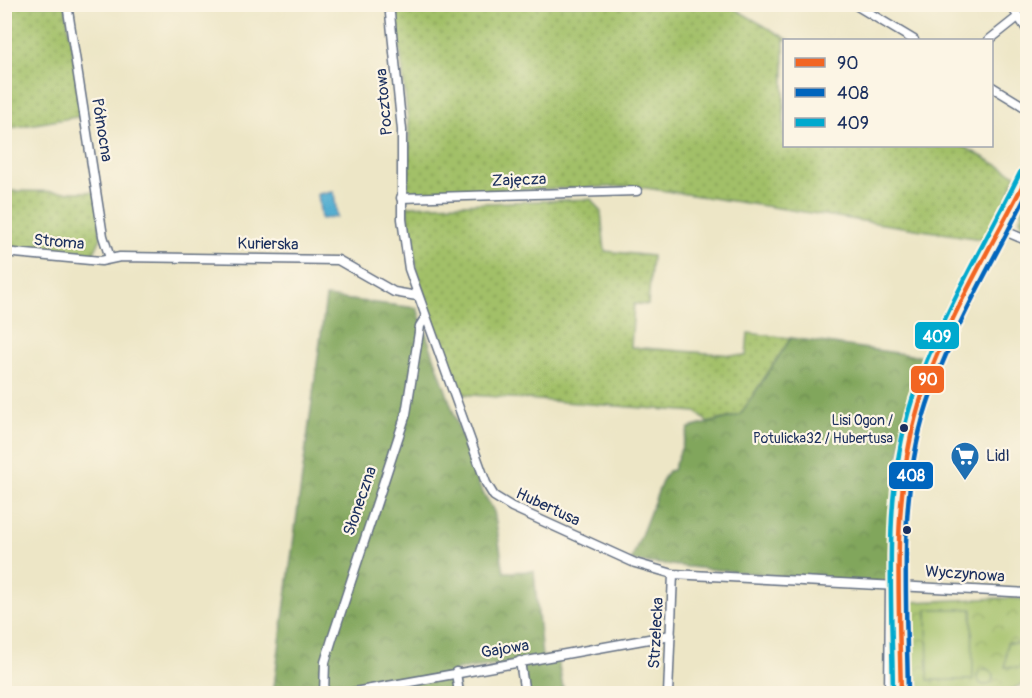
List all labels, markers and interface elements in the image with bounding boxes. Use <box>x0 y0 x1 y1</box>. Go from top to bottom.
legend <box>783 39 993 147</box>
text: 90 <box>837 52 859 75</box>
street label: Pocztowa <box>371 68 397 136</box>
text: 408 <box>837 82 869 105</box>
street label: Północna <box>87 97 117 163</box>
text: 409 <box>837 112 869 135</box>
street label: Zajęcza <box>491 169 547 191</box>
street label: Stroma <box>33 230 85 254</box>
street label: Kurierska <box>237 233 299 255</box>
line badge: 409 <box>914 321 960 350</box>
text: 409 <box>923 327 951 347</box>
line badge: 90 <box>910 365 945 394</box>
text: 90 <box>918 370 938 390</box>
place label: Lisi Ogon / Potulicka32 / Hubertusa <box>753 412 893 447</box>
marker: Lisi Ogon / Potulicka32 / Hubertusa <box>898 422 910 434</box>
supermarket icon: Lidl <box>949 440 981 482</box>
place label: Lidl <box>986 446 1010 466</box>
line badge: 408 <box>888 461 934 490</box>
street label: Słoneczna <box>339 464 381 538</box>
text: 408 <box>897 466 925 486</box>
street label: Hubertusa <box>513 483 583 531</box>
unlabelled marker <box>901 524 913 536</box>
street label: Wyczynowa <box>924 561 1006 587</box>
street label: Strzelecka <box>644 597 668 669</box>
street label: Gajowa <box>480 635 530 663</box>

